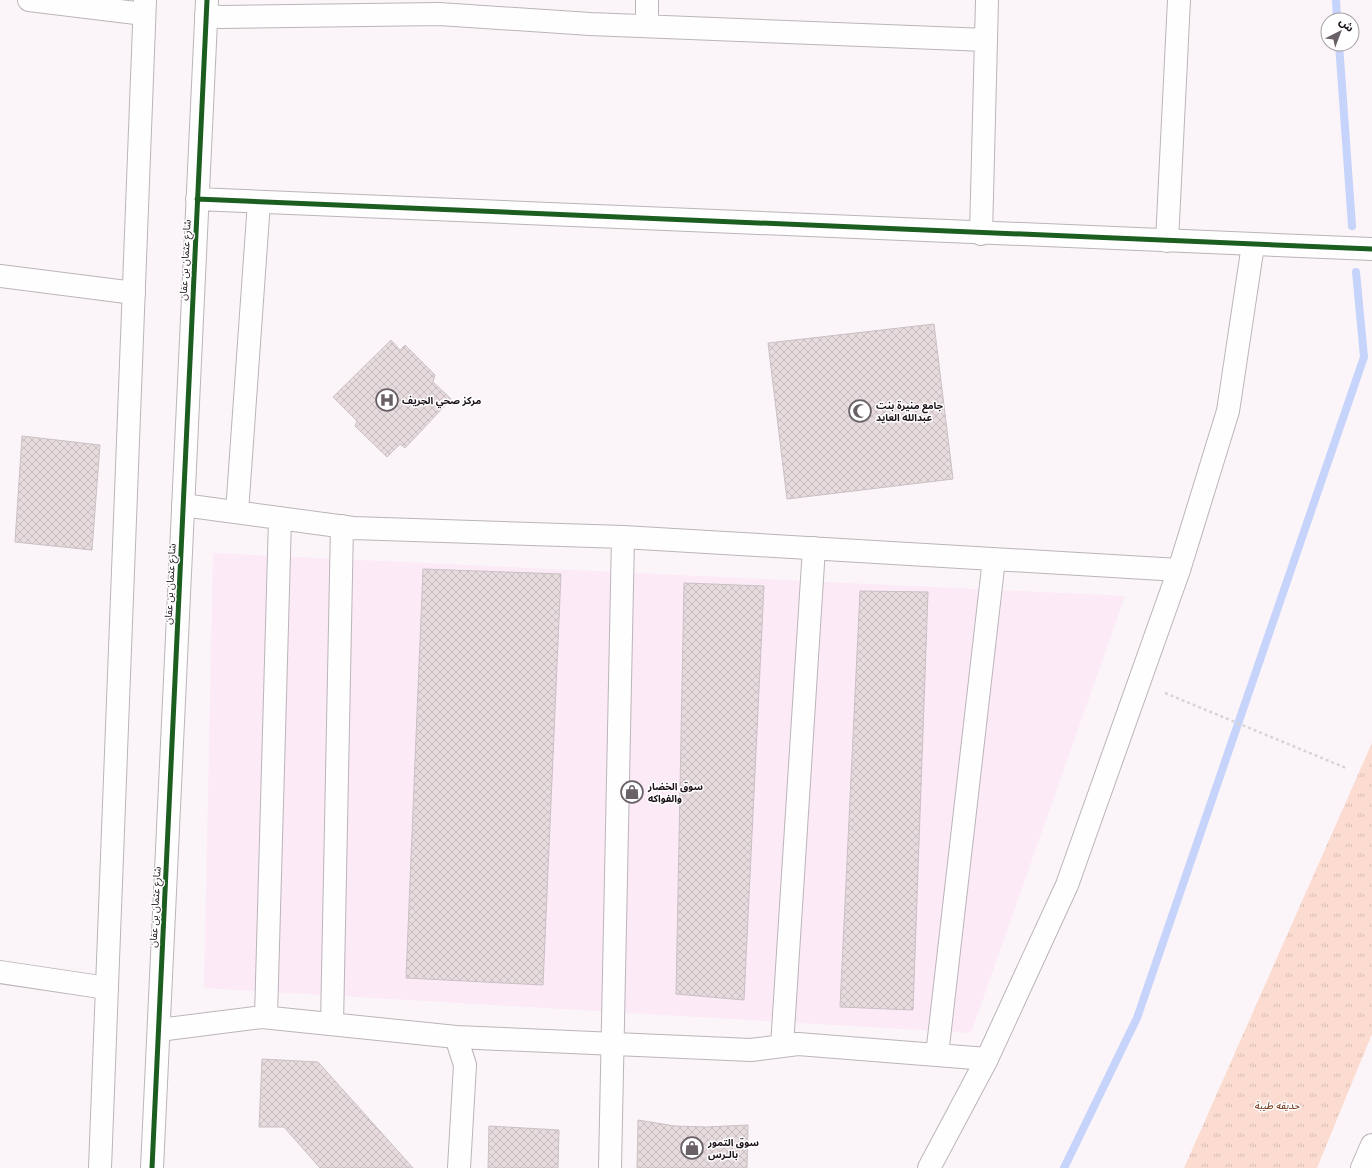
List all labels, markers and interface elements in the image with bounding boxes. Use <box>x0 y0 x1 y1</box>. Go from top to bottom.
north arrow <box>1320 12 1360 52</box>
text: ش <box>1336 15 1356 35</box>
street label: شارع عثمان بن عفان <box>177 219 195 301</box>
hospital icon: مركز صحي الجريف <box>374 387 400 413</box>
place label: مركز صحي الجريف <box>402 395 482 409</box>
mosque icon: جامع منيرة بنت عبدالله العايد <box>847 398 873 424</box>
place label: جامع منيرة بنت عبدالله العايد <box>876 400 944 424</box>
street label: شارع عثمان بن عفان <box>162 543 180 625</box>
shop icon: سوق الخضار والفواكه <box>619 779 645 805</box>
place label: سوق الخضار والفواكه <box>647 781 703 804</box>
street label: شارع عثمان بن عفان <box>147 866 165 948</box>
park label: حديقه طيبة <box>1254 1100 1300 1111</box>
shop icon: سوق التمور بالـرس <box>679 1135 705 1161</box>
place label: سوق التمور بالـرس <box>707 1137 759 1161</box>

